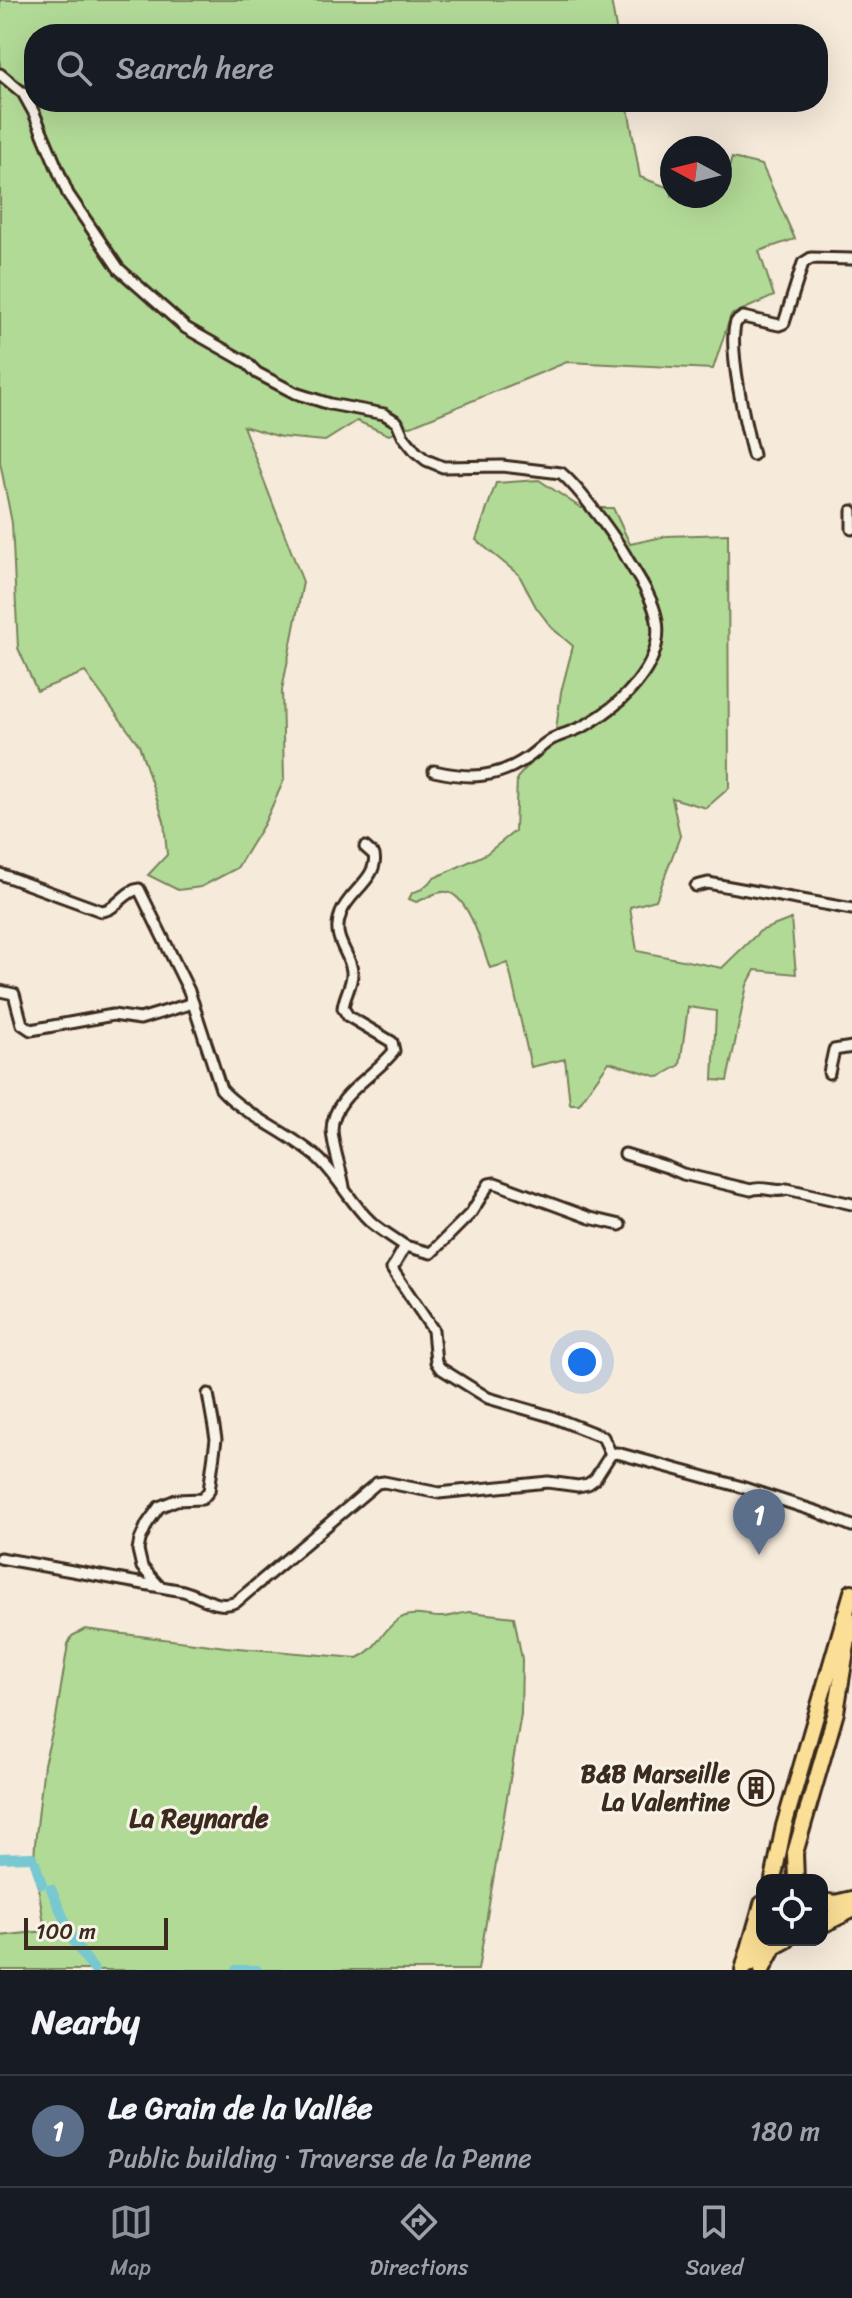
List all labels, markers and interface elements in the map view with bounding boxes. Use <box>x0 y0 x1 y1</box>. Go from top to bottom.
search box <box>24 24 828 112</box>
text: Search here <box>116 41 274 95</box>
icon: search <box>52 46 96 90</box>
north arrow <box>660 136 732 208</box>
your location <box>562 1342 602 1382</box>
pin: 1 <box>733 1489 785 1555</box>
place label: B&B Marseille La Valentine <box>581 1753 731 1823</box>
building icon: B&B Marseille La Valentine <box>737 1769 775 1807</box>
district label: La Reynarde <box>129 1795 269 1841</box>
map controls <box>756 1874 828 1946</box>
button: locate <box>756 1874 828 1946</box>
text: 100 m <box>36 1912 96 1951</box>
scale bar <box>24 1914 168 1950</box>
text: Nearby <box>32 1992 140 2052</box>
text: Le Grain de la Vallée <box>108 2081 373 2135</box>
text: 1 <box>52 2108 64 2154</box>
text: 180 m <box>750 2108 820 2154</box>
text: Public building · Traverse de la Penne <box>108 2135 532 2181</box>
tab: Map <box>109 2200 153 2287</box>
tab: Directions <box>370 2200 468 2287</box>
tab: Saved <box>685 2200 743 2287</box>

